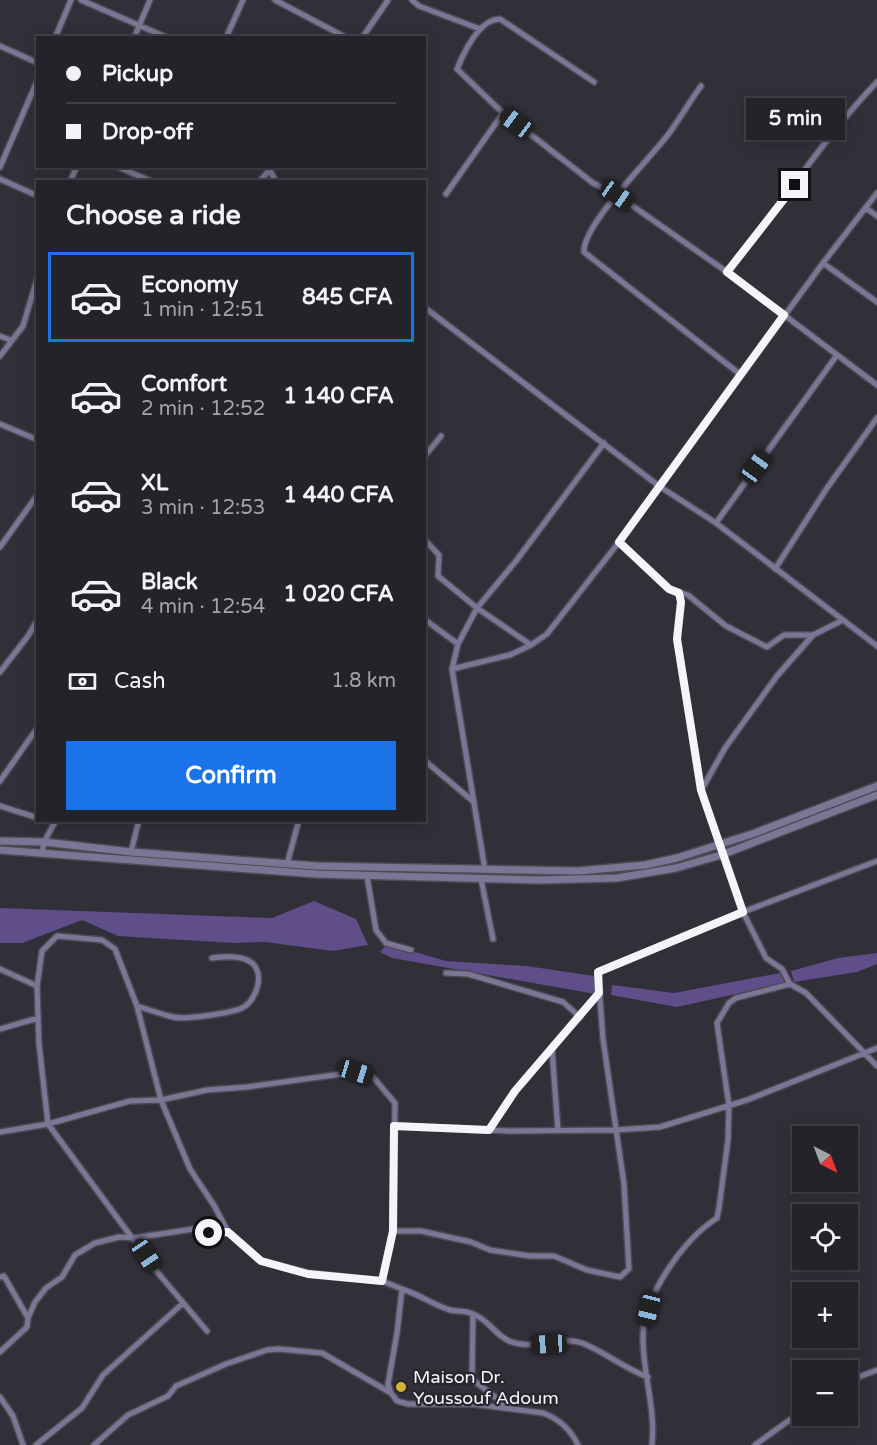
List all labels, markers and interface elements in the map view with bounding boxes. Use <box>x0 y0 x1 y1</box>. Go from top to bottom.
text: Pickup <box>102 61 173 87</box>
callout: 5 min <box>746 98 844 140</box>
car <box>496 105 536 141</box>
text: 5 min <box>769 107 822 131</box>
text: Drop-off <box>102 119 193 145</box>
route end <box>781 171 808 198</box>
car <box>597 177 637 213</box>
text: Choose a ride <box>66 199 241 232</box>
icon: car <box>69 270 123 324</box>
text: Economy <box>141 272 238 298</box>
text: 845 CFA <box>302 284 393 310</box>
text: 1 min · 12:51 <box>141 298 265 322</box>
icon: car <box>69 369 123 423</box>
text: Comfort <box>141 371 227 397</box>
text: 1 140 CFA <box>283 383 394 409</box>
text: 2 min · 12:52 <box>141 397 265 421</box>
car <box>738 447 774 487</box>
icon: car <box>69 468 123 522</box>
text: XL <box>141 470 168 496</box>
text: 1 440 CFA <box>283 482 394 508</box>
text: 3 min · 12:53 <box>141 496 265 520</box>
icon: car <box>69 567 123 621</box>
text: Black <box>141 569 198 595</box>
text: 1 020 CFA <box>283 581 394 607</box>
text: 4 min · 12:54 <box>141 595 265 619</box>
icon: cash <box>66 665 99 698</box>
text: Cash <box>114 668 166 694</box>
text: 1.8 km <box>331 669 396 693</box>
button: Confirm <box>66 741 396 810</box>
car <box>336 1058 376 1086</box>
north arrow <box>792 1126 858 1192</box>
map controls <box>792 1126 858 1426</box>
button: locate <box>792 1204 858 1270</box>
route start <box>195 1219 222 1246</box>
car <box>128 1235 164 1275</box>
button: + <box>792 1282 858 1348</box>
car <box>636 1289 662 1329</box>
car <box>531 1334 567 1354</box>
button: − <box>792 1360 858 1426</box>
place label: Maison Dr. Youssouf Adoum <box>413 1366 559 1409</box>
marker: Maison Dr. Youssouf Adoum <box>394 1380 408 1394</box>

